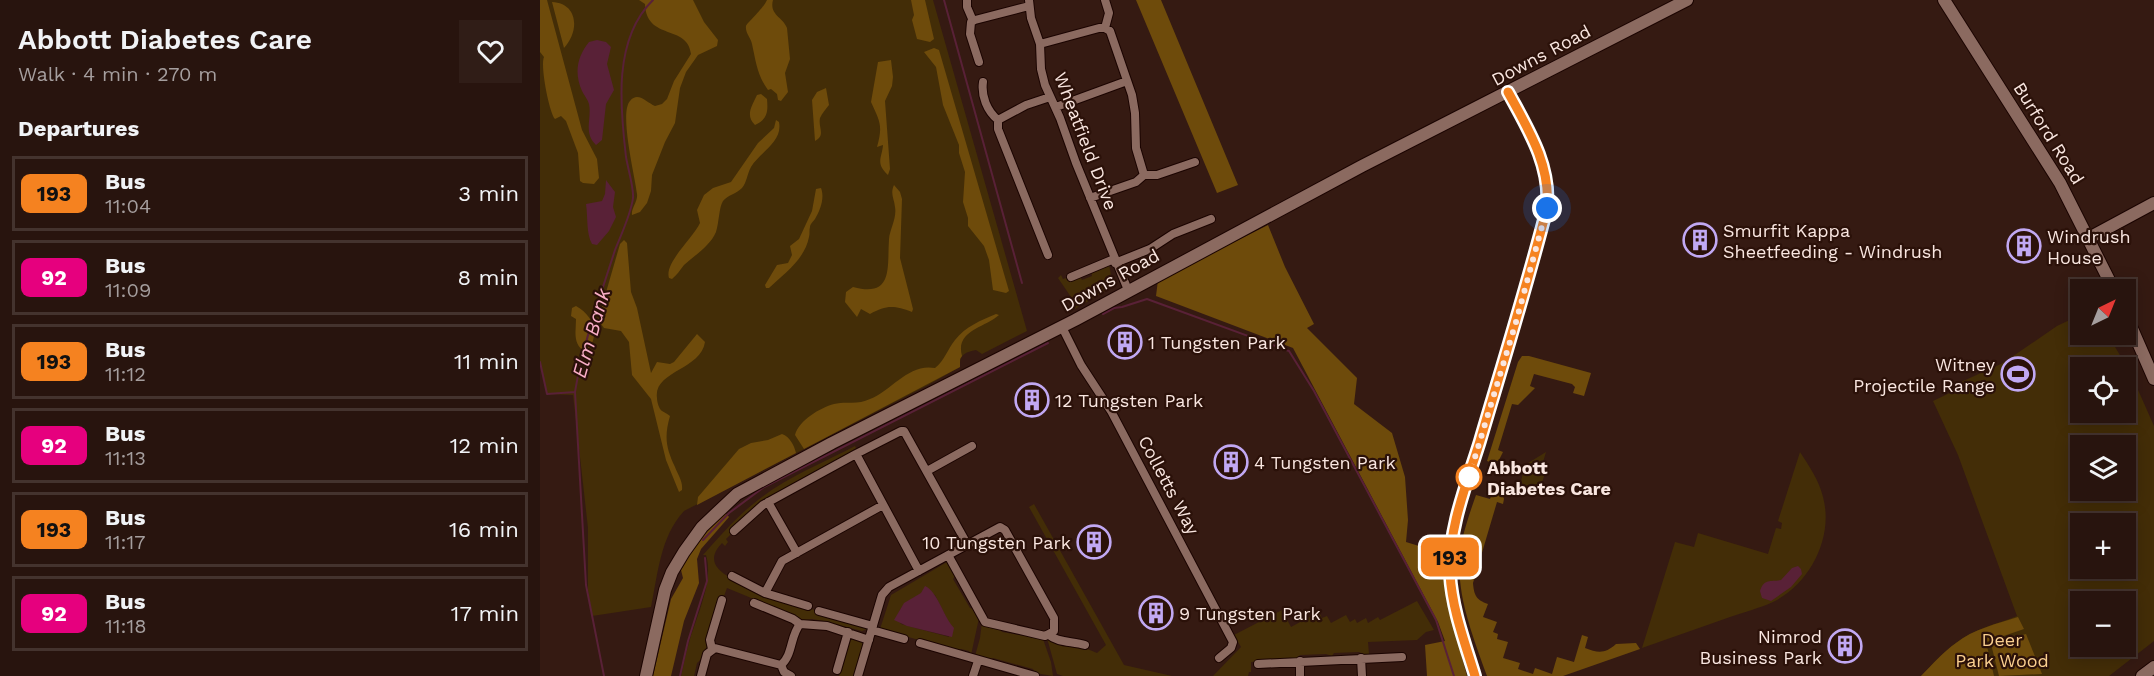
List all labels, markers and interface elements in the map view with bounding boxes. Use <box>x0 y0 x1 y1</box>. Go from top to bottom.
button: heart <box>459 20 522 83</box>
street label: Downs Road <box>1488 20 1594 90</box>
text: Abbott Diabetes Care <box>18 23 312 56</box>
text: Walk · 4 min · 270 m <box>18 62 217 86</box>
street label: Wheatfield Drive <box>1050 69 1122 213</box>
street label: Burford Road <box>2009 78 2089 188</box>
text: Departures <box>18 116 139 141</box>
text: Bus <box>105 169 145 194</box>
text: 193 <box>37 181 71 206</box>
text: 3 min <box>458 181 519 206</box>
your location <box>1532 193 1562 223</box>
text: 11:04 <box>105 194 151 218</box>
place label: Smurfit Kappa Sheetfeeding - Windrush <box>1723 220 1942 262</box>
building icon: Smurfit Kappa Sheetfeeding - Windrush <box>1682 222 1718 258</box>
place label: Windrush House <box>2047 226 2131 268</box>
building icon: Windrush House <box>2006 228 2042 264</box>
street label: Downs Road <box>1057 244 1163 316</box>
text: Bus <box>105 253 145 278</box>
text: 92 <box>41 265 67 290</box>
text: 8 min <box>458 265 519 290</box>
text: 11:09 <box>105 278 151 302</box>
north arrow <box>2070 279 2136 345</box>
map controls <box>2070 279 2136 657</box>
water label: Elm Bank <box>567 284 616 381</box>
building icon: 1 Tungsten Park <box>1107 324 1143 360</box>
place label: 1 Tungsten Park <box>1148 332 1286 353</box>
text: Bus <box>105 337 145 362</box>
text: 193 <box>37 349 71 374</box>
text: 11 min <box>454 349 519 374</box>
place label: Witney Projectile Range <box>1853 354 1996 396</box>
sports icon: Witney Projectile Range <box>2000 356 2036 392</box>
button: locate <box>2070 357 2136 423</box>
text: 11:12 <box>105 362 146 386</box>
building icon: 12 Tungsten Park <box>1014 382 1050 418</box>
place label: 12 Tungsten Park <box>1055 390 1203 411</box>
text: Bus <box>105 421 145 446</box>
street label: Colletts Way <box>1134 432 1204 539</box>
text: 92 <box>41 433 67 458</box>
text: 12 min <box>450 433 519 458</box>
button: layers <box>2070 435 2136 501</box>
building icon: 4 Tungsten Park <box>1213 444 1249 480</box>
text: 11:13 <box>105 446 146 470</box>
place label: 4 Tungsten Park <box>1254 452 1396 473</box>
place label: Abbott Diabetes Care <box>1487 457 1611 499</box>
marker: Abbott Diabetes Care <box>1456 464 1482 490</box>
text: Bus <box>105 505 145 530</box>
button: + <box>2070 513 2136 579</box>
text: 193 <box>37 517 71 542</box>
text: 16 min <box>449 517 519 542</box>
building icon: 10 Tungsten Park <box>1076 524 1112 560</box>
text: 11:17 <box>105 530 146 554</box>
place label: 10 Tungsten Park <box>922 532 1071 553</box>
line badge: 193 <box>1416 538 1484 576</box>
text: 193 <box>1433 545 1467 570</box>
text: Bus <box>105 589 145 614</box>
button: − <box>2070 591 2136 657</box>
building icon: 9 Tungsten Park <box>1138 595 1174 631</box>
text: 92 <box>41 601 67 626</box>
text: 17 min <box>451 601 519 626</box>
place label: 9 Tungsten Park <box>1179 603 1321 624</box>
text: 11:18 <box>105 614 147 638</box>
place label: Nimrod Business Park <box>1700 626 1822 668</box>
building icon: Nimrod Business Park <box>1827 628 1863 664</box>
park label: Deer Park Wood <box>1955 629 2049 671</box>

